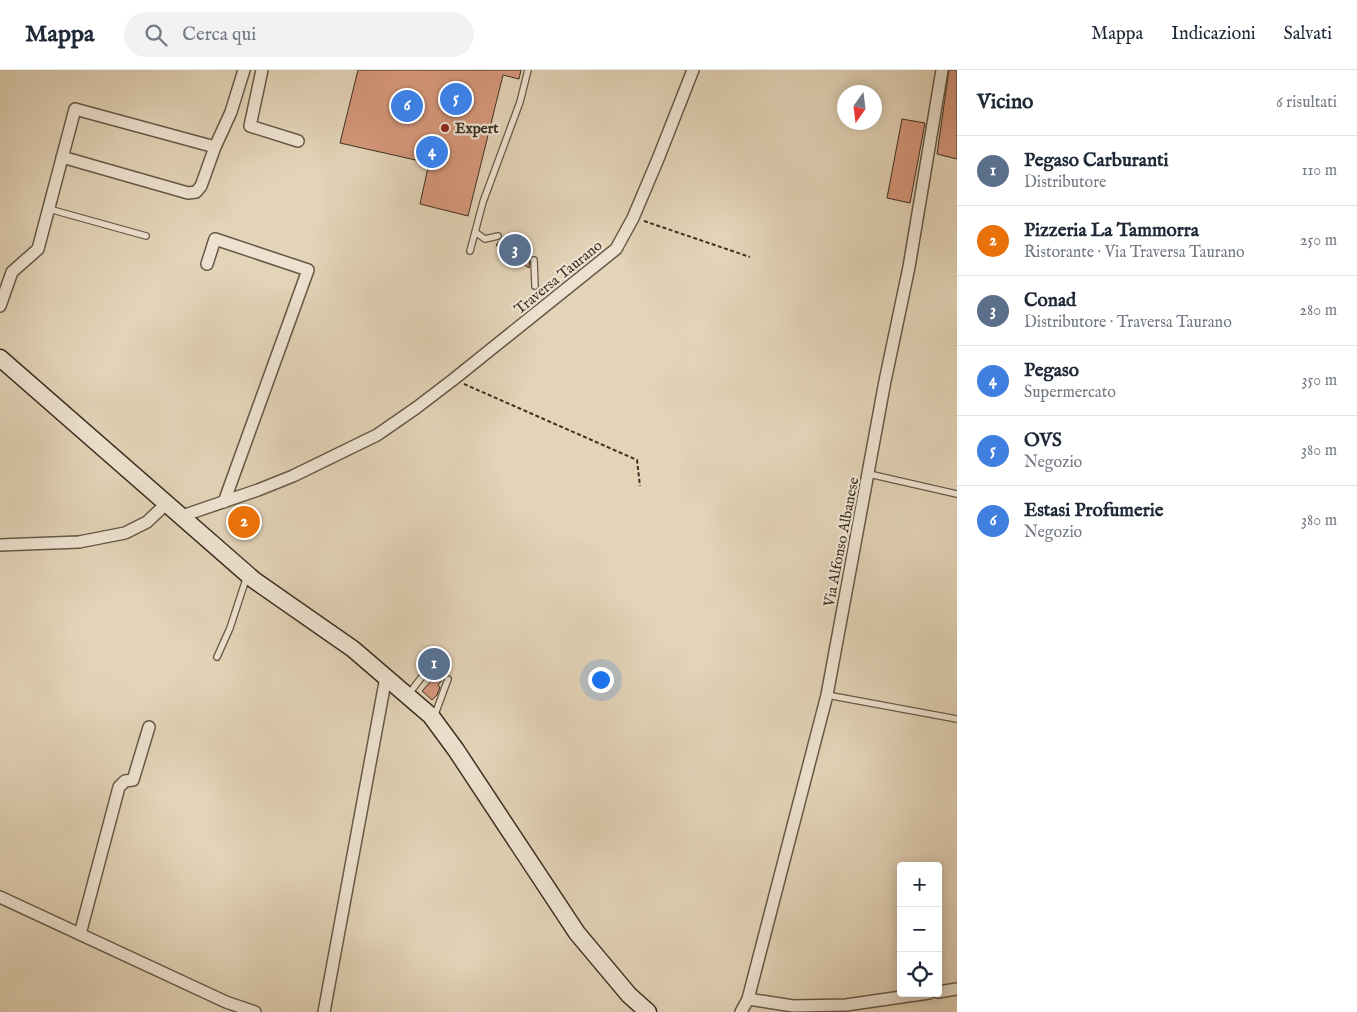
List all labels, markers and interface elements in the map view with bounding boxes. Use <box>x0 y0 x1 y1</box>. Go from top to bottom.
search box <box>124 12 474 57</box>
text: Mappa <box>25 19 94 50</box>
icon: search <box>142 21 170 49</box>
text: Cerca qui <box>182 23 256 47</box>
text: Mappa <box>1091 23 1143 46</box>
text: Indicazioni <box>1171 23 1256 46</box>
text: Salvati <box>1284 23 1332 46</box>
pin: 5 <box>440 80 472 118</box>
north arrow <box>837 85 882 130</box>
pin: 6 <box>391 87 423 125</box>
text: Vicino <box>977 89 1033 116</box>
text: 6 risultati <box>1276 93 1337 113</box>
place label: Expert <box>455 119 499 138</box>
marker: Expert <box>439 122 451 134</box>
pin: 4 <box>416 133 448 171</box>
text: Pegaso Carburanti <box>1024 149 1169 173</box>
text: 1 <box>990 161 996 181</box>
text: 110 m <box>1301 161 1337 181</box>
text: Distributore <box>1024 173 1106 193</box>
text: Pizzeria La Tammorra <box>1024 219 1199 243</box>
pin: 3 <box>499 231 531 269</box>
text: 2 <box>989 231 997 251</box>
text: 250 m <box>1300 231 1337 251</box>
street label: Traversa Taurano <box>510 236 606 319</box>
text: Ristorante · Via Traversa Taurano <box>1024 243 1245 263</box>
text: Conad <box>1024 289 1076 313</box>
text: 3 <box>990 301 996 321</box>
text: 280 m <box>1300 301 1337 321</box>
text: Distributore · Traversa Taurano <box>1024 313 1232 333</box>
text: Pegaso <box>1024 359 1079 383</box>
text: 4 <box>989 371 997 391</box>
text: 350 m <box>1302 371 1337 391</box>
text: Supermercato <box>1024 383 1116 403</box>
text: OVS <box>1024 429 1062 453</box>
text: 5 <box>990 441 996 461</box>
text: 380 m <box>1301 441 1337 461</box>
text: Negozio <box>1024 453 1082 473</box>
street label: Via Alfonso Albanese <box>819 476 863 609</box>
text: Estasi Profumerie <box>1024 499 1163 523</box>
pin: 2 <box>228 503 260 541</box>
text: 6 <box>990 511 996 531</box>
text: 380 m <box>1301 511 1337 531</box>
text: Negozio <box>1024 523 1082 543</box>
pin: 1 <box>418 645 450 683</box>
your location <box>588 667 614 693</box>
map controls <box>897 862 942 997</box>
button: + <box>897 862 942 907</box>
button: − <box>897 907 942 952</box>
button: locate <box>897 952 942 997</box>

